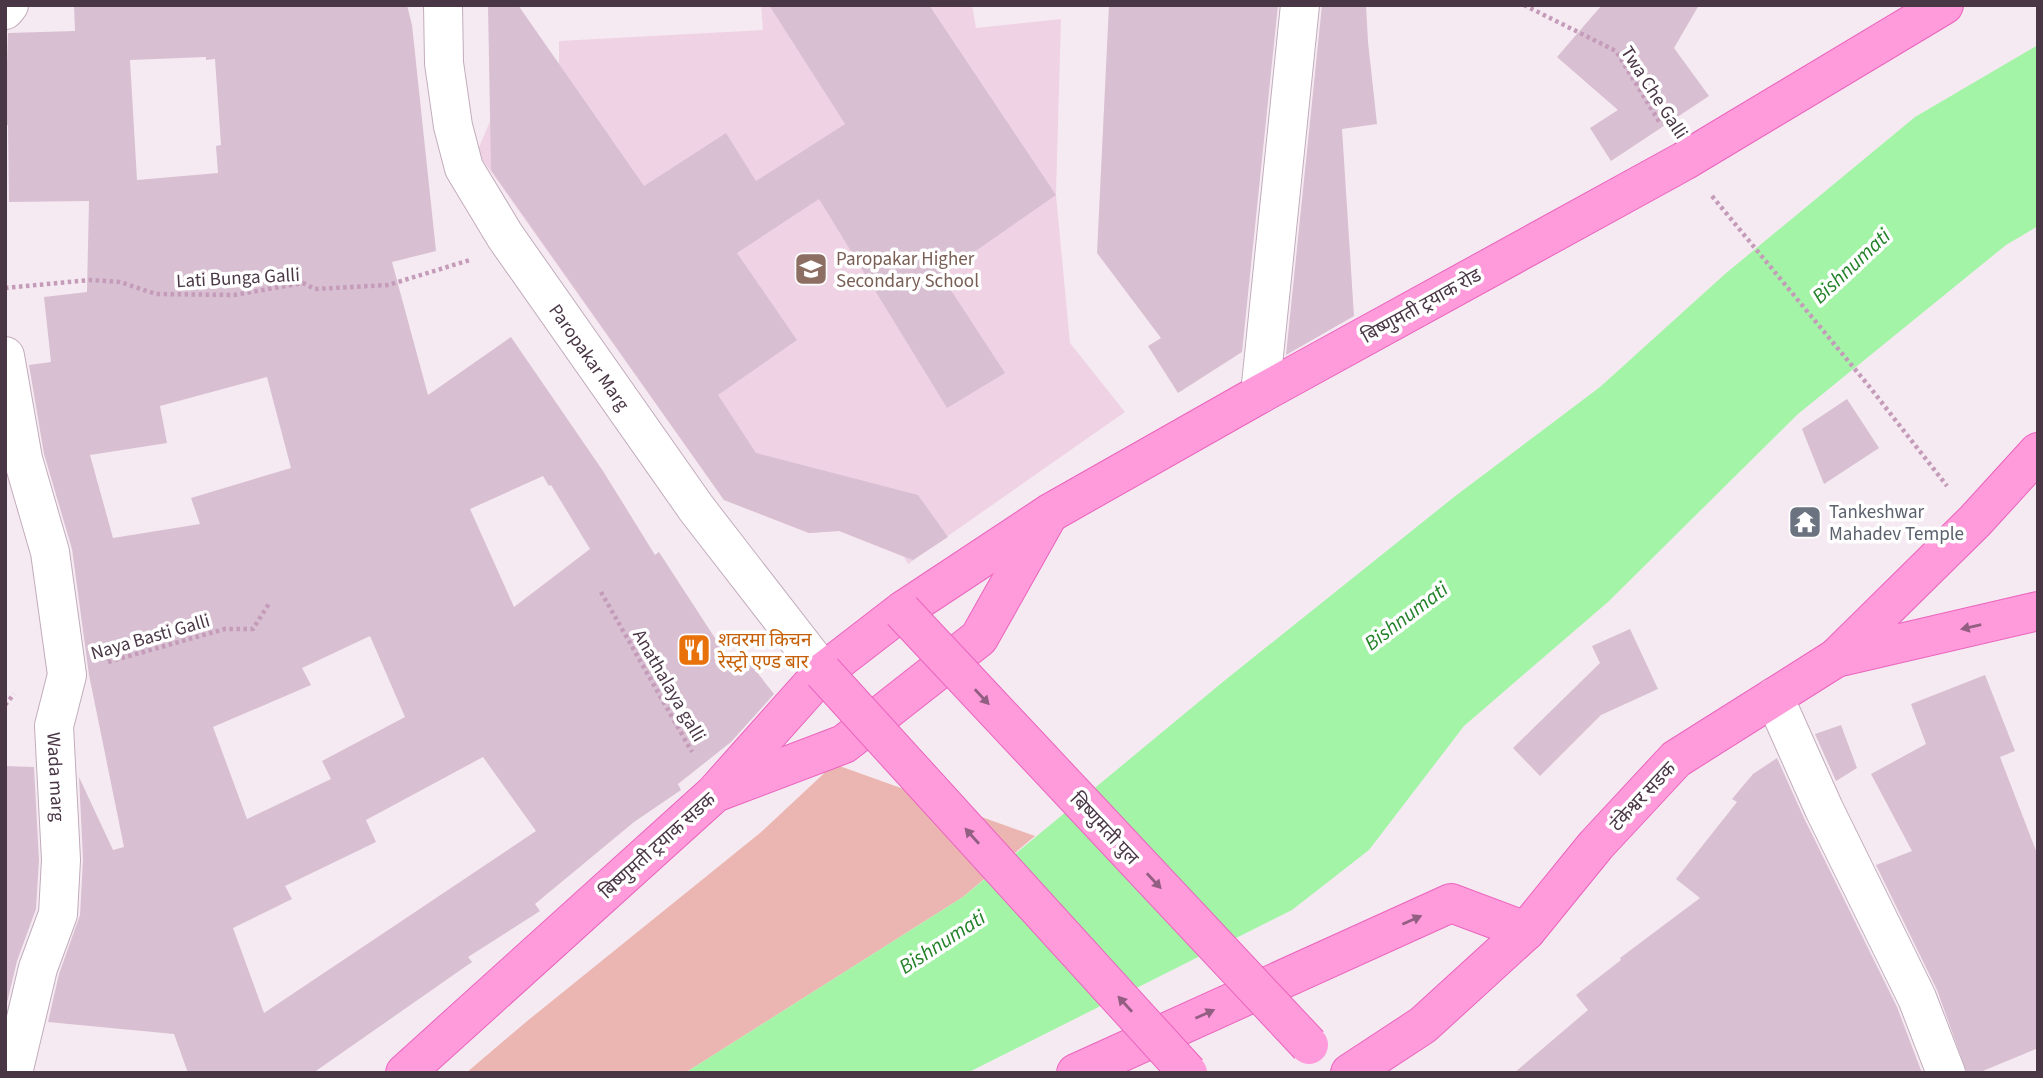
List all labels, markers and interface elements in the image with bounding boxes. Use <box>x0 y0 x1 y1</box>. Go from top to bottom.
street label: Twa Che Galli <box>1613 41 1694 145</box>
water label: Bishnumati <box>1805 221 1898 310</box>
place label: Paropakar Higher Secondary School <box>836 246 979 295</box>
school or university icon: Paropakar Higher Secondary School <box>792 250 830 288</box>
street label: Lati Bunga Galli <box>176 262 301 295</box>
street label: बिष्णुमती ट्रयाक रोड <box>1357 262 1487 350</box>
street label: Paropakar Marg <box>542 299 636 417</box>
place label: Tankeshwar Mahadev Temple <box>1829 499 1964 548</box>
temple icon: Tankeshwar Mahadev Temple <box>1786 503 1824 541</box>
water label: Bishnumati <box>1358 574 1455 658</box>
street label: Naya Basti Galli <box>88 608 213 667</box>
one-way arrow <box>1960 621 1982 632</box>
street label: Anathalaya galli <box>626 625 712 747</box>
place label: शवरमा किचन रेस्ट्रो एण्ड बार <box>718 627 812 676</box>
restaurant icon: शवरमा किचन रेस्ट्रो एण्ड बार <box>675 631 713 669</box>
one-way arrow <box>973 688 989 705</box>
street label: Wada marg <box>39 731 71 823</box>
street label: टंकेश्वर सडक <box>1604 756 1683 838</box>
street label: बिष्णुमती ट्रयाक सडक <box>594 786 722 906</box>
street label: बिष्णुमती पुल <box>1063 787 1145 872</box>
one-way arrow <box>964 827 980 845</box>
one-way arrow <box>1146 872 1163 889</box>
water label: Bishnumati <box>893 902 992 981</box>
one-way arrow <box>1402 914 1422 926</box>
one-way arrow <box>1117 995 1133 1013</box>
one-way arrow <box>1195 1008 1215 1020</box>

